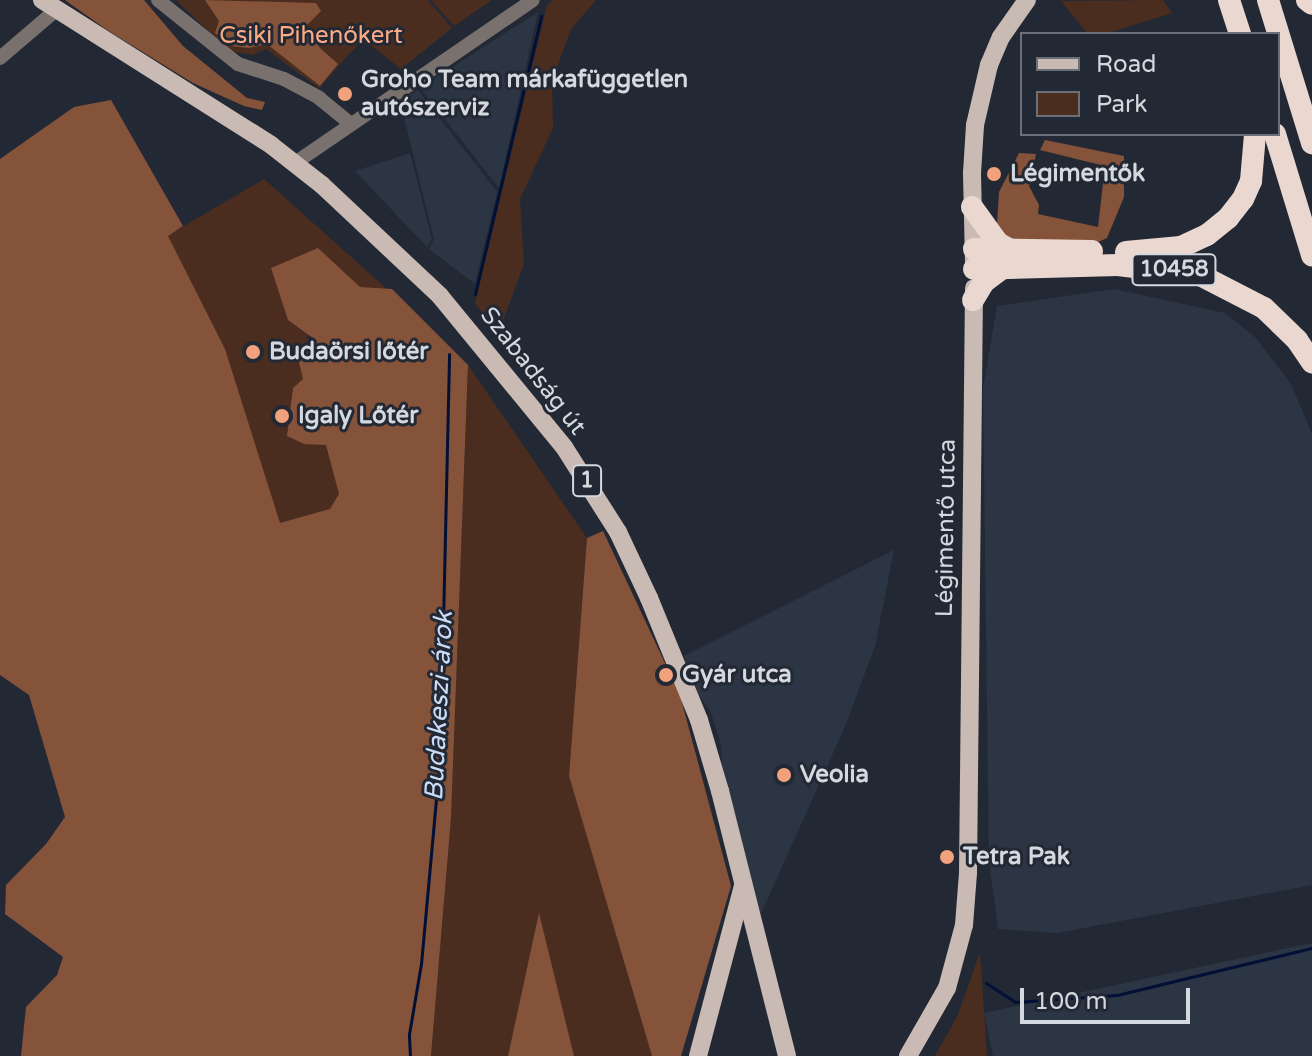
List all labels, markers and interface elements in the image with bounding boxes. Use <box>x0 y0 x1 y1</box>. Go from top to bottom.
park label: Csiki Pihenőkert <box>219 22 403 50</box>
legend <box>1020 32 1280 136</box>
text: Road <box>1096 50 1156 79</box>
place label: Groho Team márkafüggetlen autószerviz <box>361 66 688 122</box>
marker: Groho Team márkafüggetlen autószerviz <box>336 85 354 103</box>
text: Park <box>1096 90 1147 119</box>
place label: Légimentők <box>1010 160 1145 188</box>
marker: Légimentők <box>985 165 1003 183</box>
road number: 10458 <box>1130 252 1218 288</box>
street label: Szabadság út <box>474 301 592 441</box>
place label: Budaörsi lőtér <box>269 338 428 366</box>
marker: Budaörsi lőtér <box>244 343 262 361</box>
place label: Igaly Lőtér <box>298 402 418 430</box>
marker: Igaly Lőtér <box>273 407 291 425</box>
street label: Légimentő utca <box>930 439 962 617</box>
road number: 1 <box>571 463 603 499</box>
water label: Budakeszi-árok <box>418 610 460 802</box>
place label: Gyár utca <box>682 661 792 689</box>
marker: Gyár utca <box>657 666 675 684</box>
place label: Veolia <box>800 761 869 789</box>
marker: Veolia <box>775 766 793 784</box>
place label: Tetra Pak <box>963 843 1070 871</box>
marker: Tetra Pak <box>938 848 956 866</box>
scale bar <box>1024 972 1194 1022</box>
text: 100 m <box>1034 987 1108 1016</box>

